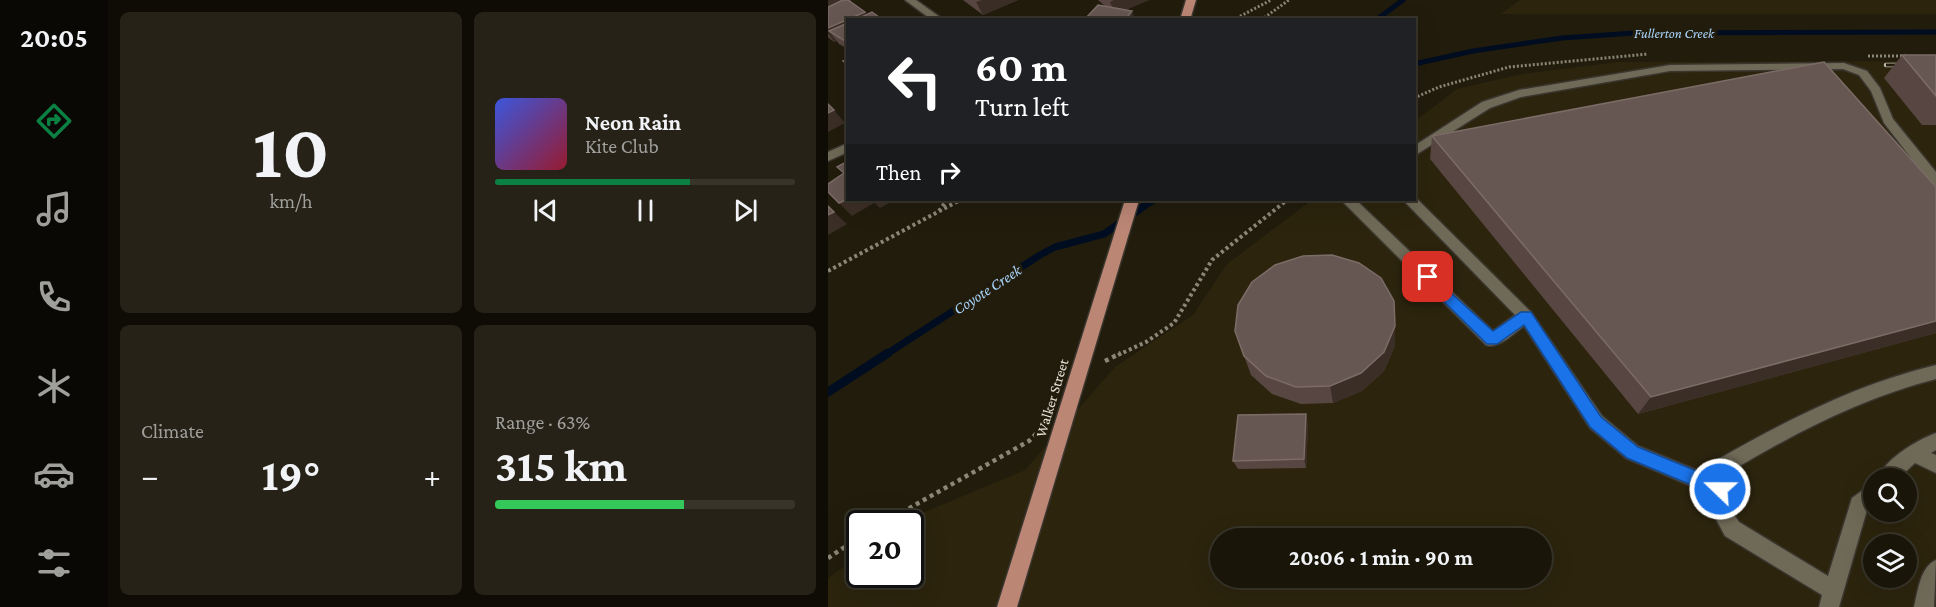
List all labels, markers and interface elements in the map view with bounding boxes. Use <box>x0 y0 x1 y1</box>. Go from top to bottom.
text: 20:05 <box>20 23 88 53</box>
water label: Fullerton Creek <box>1634 25 1715 41</box>
icon: left <box>876 42 954 120</box>
text: 60 m <box>975 43 1067 90</box>
text: Turn left <box>975 92 1069 122</box>
icon: directions <box>33 100 75 142</box>
text: 10 <box>253 107 329 194</box>
text: Neon Rain <box>585 110 681 135</box>
text: Kite Club <box>585 135 659 157</box>
icon: right <box>933 156 966 189</box>
text: Then <box>876 160 921 185</box>
icon: music <box>33 188 75 230</box>
text: km/h <box>269 190 313 212</box>
icon: previous <box>529 194 562 227</box>
icon: pause <box>629 194 662 227</box>
icon: next <box>729 194 762 227</box>
pin <box>1402 251 1453 302</box>
icon: arrive <box>1411 260 1444 293</box>
water label: Coyote Creek <box>950 261 1026 318</box>
icon: phone <box>33 276 75 318</box>
street label: Walker Street <box>1033 356 1072 439</box>
icon: climate <box>33 365 75 407</box>
text: Range · 63% <box>495 411 590 433</box>
text: Climate <box>141 420 204 442</box>
text: 315 km <box>495 441 627 491</box>
text: 19° <box>262 450 320 500</box>
icon: car <box>33 453 75 495</box>
text: − <box>141 457 158 494</box>
text: + <box>424 457 441 494</box>
position arrow <box>1688 457 1752 521</box>
map controls <box>1863 468 1917 588</box>
button: search <box>1863 468 1917 522</box>
speed limit sign: 20 <box>846 510 924 588</box>
button: layers <box>1863 534 1917 588</box>
icon: filters <box>33 542 75 584</box>
text: 20:06 · 1 min · 90 m <box>1289 545 1473 570</box>

